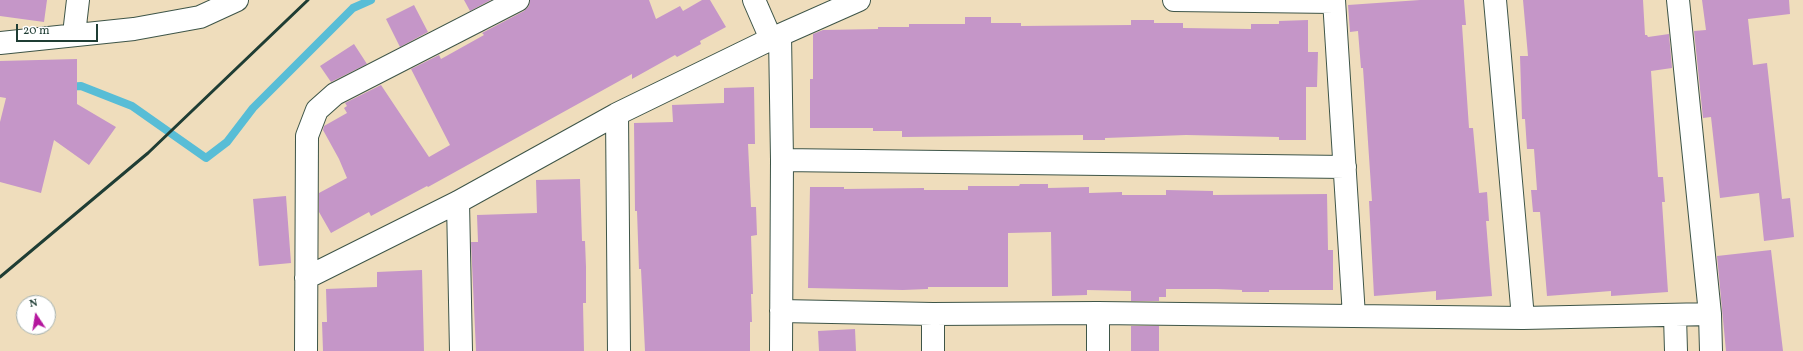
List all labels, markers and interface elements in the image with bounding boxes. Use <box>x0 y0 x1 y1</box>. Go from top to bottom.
scale bar <box>18 16 100 42</box>
text: 20 m <box>23 23 50 39</box>
north arrow <box>16 295 56 335</box>
text: N <box>28 296 39 312</box>

